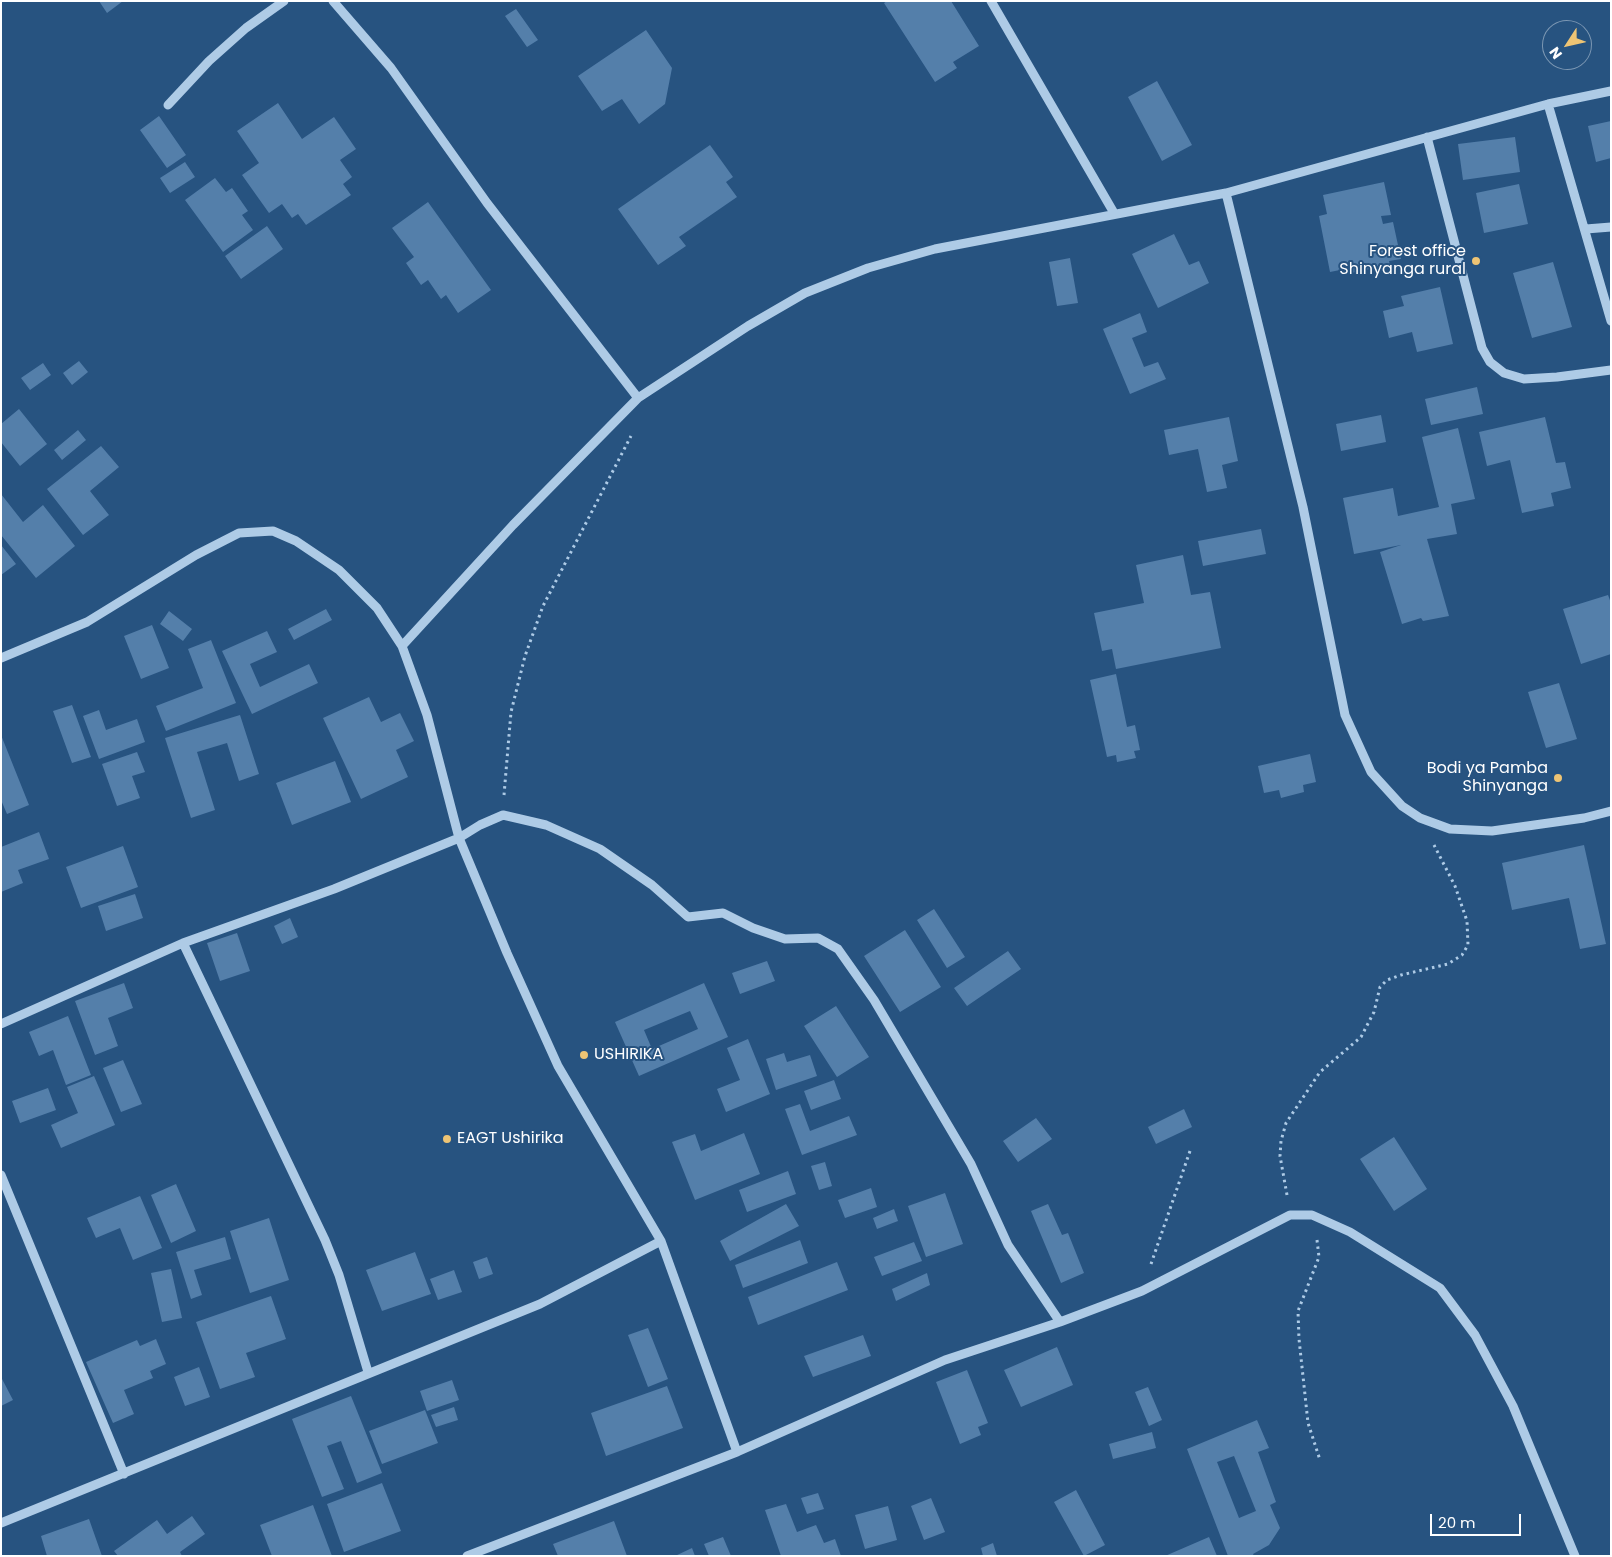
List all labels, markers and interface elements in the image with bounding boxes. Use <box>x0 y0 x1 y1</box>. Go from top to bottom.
north arrow <box>1542 20 1592 70</box>
text: N <box>1544 43 1567 63</box>
place label: Forest office Shinyanga rural <box>1339 242 1466 280</box>
marker: Forest office Shinyanga rural <box>1470 255 1482 267</box>
place label: Bodi ya Pamba Shinyanga <box>1427 759 1548 797</box>
marker: Bodi ya Pamba Shinyanga <box>1552 772 1564 784</box>
place label: USHIRIKA <box>594 1045 663 1065</box>
marker: USHIRIKA <box>578 1049 590 1061</box>
place label: EAGT Ushirika <box>457 1129 564 1149</box>
marker: EAGT Ushirika <box>441 1133 453 1145</box>
scale bar <box>1432 1504 1523 1536</box>
text: 20 m <box>1438 1512 1476 1533</box>

